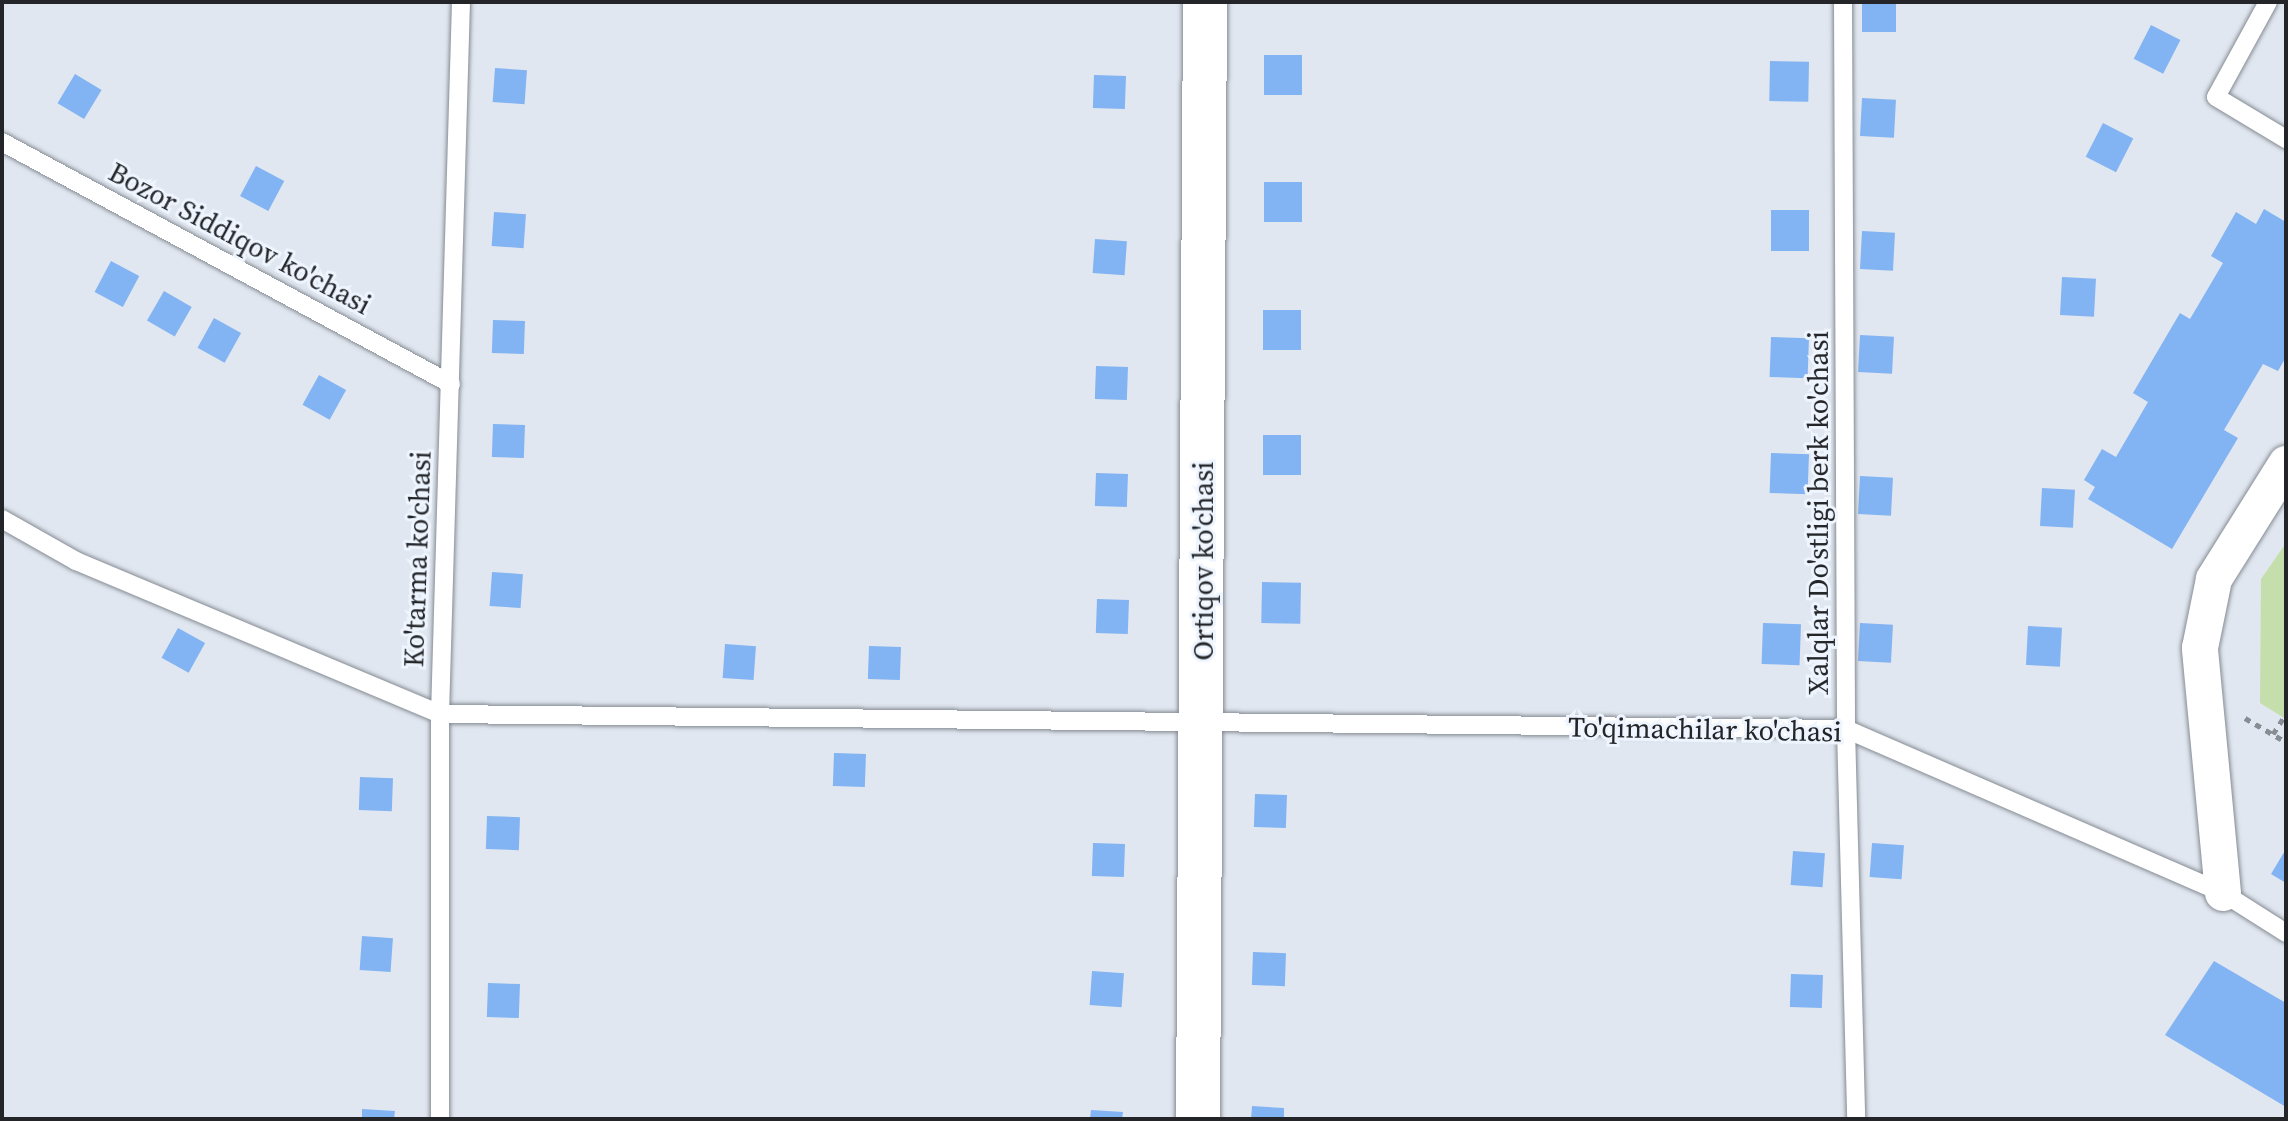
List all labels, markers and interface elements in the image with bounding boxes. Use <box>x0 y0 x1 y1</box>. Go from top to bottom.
street label: Bozor Siddiqov ko'chasi <box>103 155 377 321</box>
street label: Xalqlar Do'stligi berk ko'chasi <box>1801 331 1835 695</box>
street label: Ko'tarma ko'chasi <box>396 450 438 668</box>
street label: Ortiqov ko'chasi <box>1186 461 1220 661</box>
street label: To'qimachilar ko'chasi <box>1568 710 1842 748</box>

